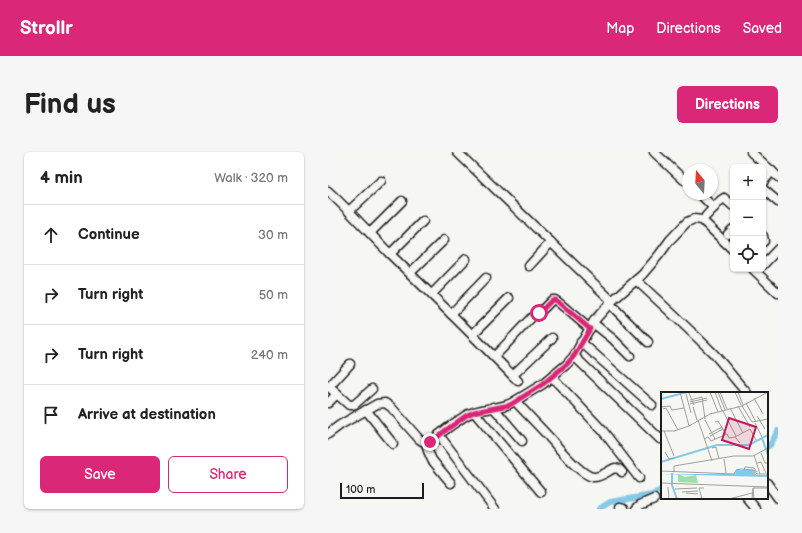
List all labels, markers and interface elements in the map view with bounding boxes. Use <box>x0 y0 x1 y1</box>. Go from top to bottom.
text: Strollr <box>20 17 73 40</box>
text: Map <box>606 20 634 37</box>
text: Directions <box>656 20 721 37</box>
text: Saved <box>743 20 782 37</box>
button: Directions <box>677 86 778 123</box>
text: Find us <box>24 88 116 121</box>
north arrow <box>682 164 718 200</box>
map controls <box>730 164 766 272</box>
button: + <box>730 164 766 200</box>
text: 4 min <box>40 168 83 188</box>
text: Walk · 320 m <box>214 170 288 186</box>
button: − <box>730 200 766 236</box>
icon: ahead <box>40 224 62 246</box>
text: Continue <box>78 225 140 244</box>
text: 30 m <box>258 227 288 243</box>
button: locate <box>730 236 766 272</box>
icon: right <box>40 284 62 306</box>
text: Turn right <box>78 285 143 304</box>
text: 50 m <box>259 287 288 303</box>
route start <box>530 304 548 322</box>
icon: right <box>40 344 62 366</box>
text: Turn right <box>78 345 143 364</box>
text: 240 m <box>251 347 288 363</box>
inset map <box>661 392 768 499</box>
icon: arrive <box>40 404 62 426</box>
text: Arrive at destination <box>78 405 216 424</box>
route end <box>421 433 439 451</box>
button: Save <box>40 456 160 493</box>
button: Share <box>168 456 288 493</box>
scale bar <box>340 481 424 500</box>
text: 100 m <box>346 483 375 496</box>

